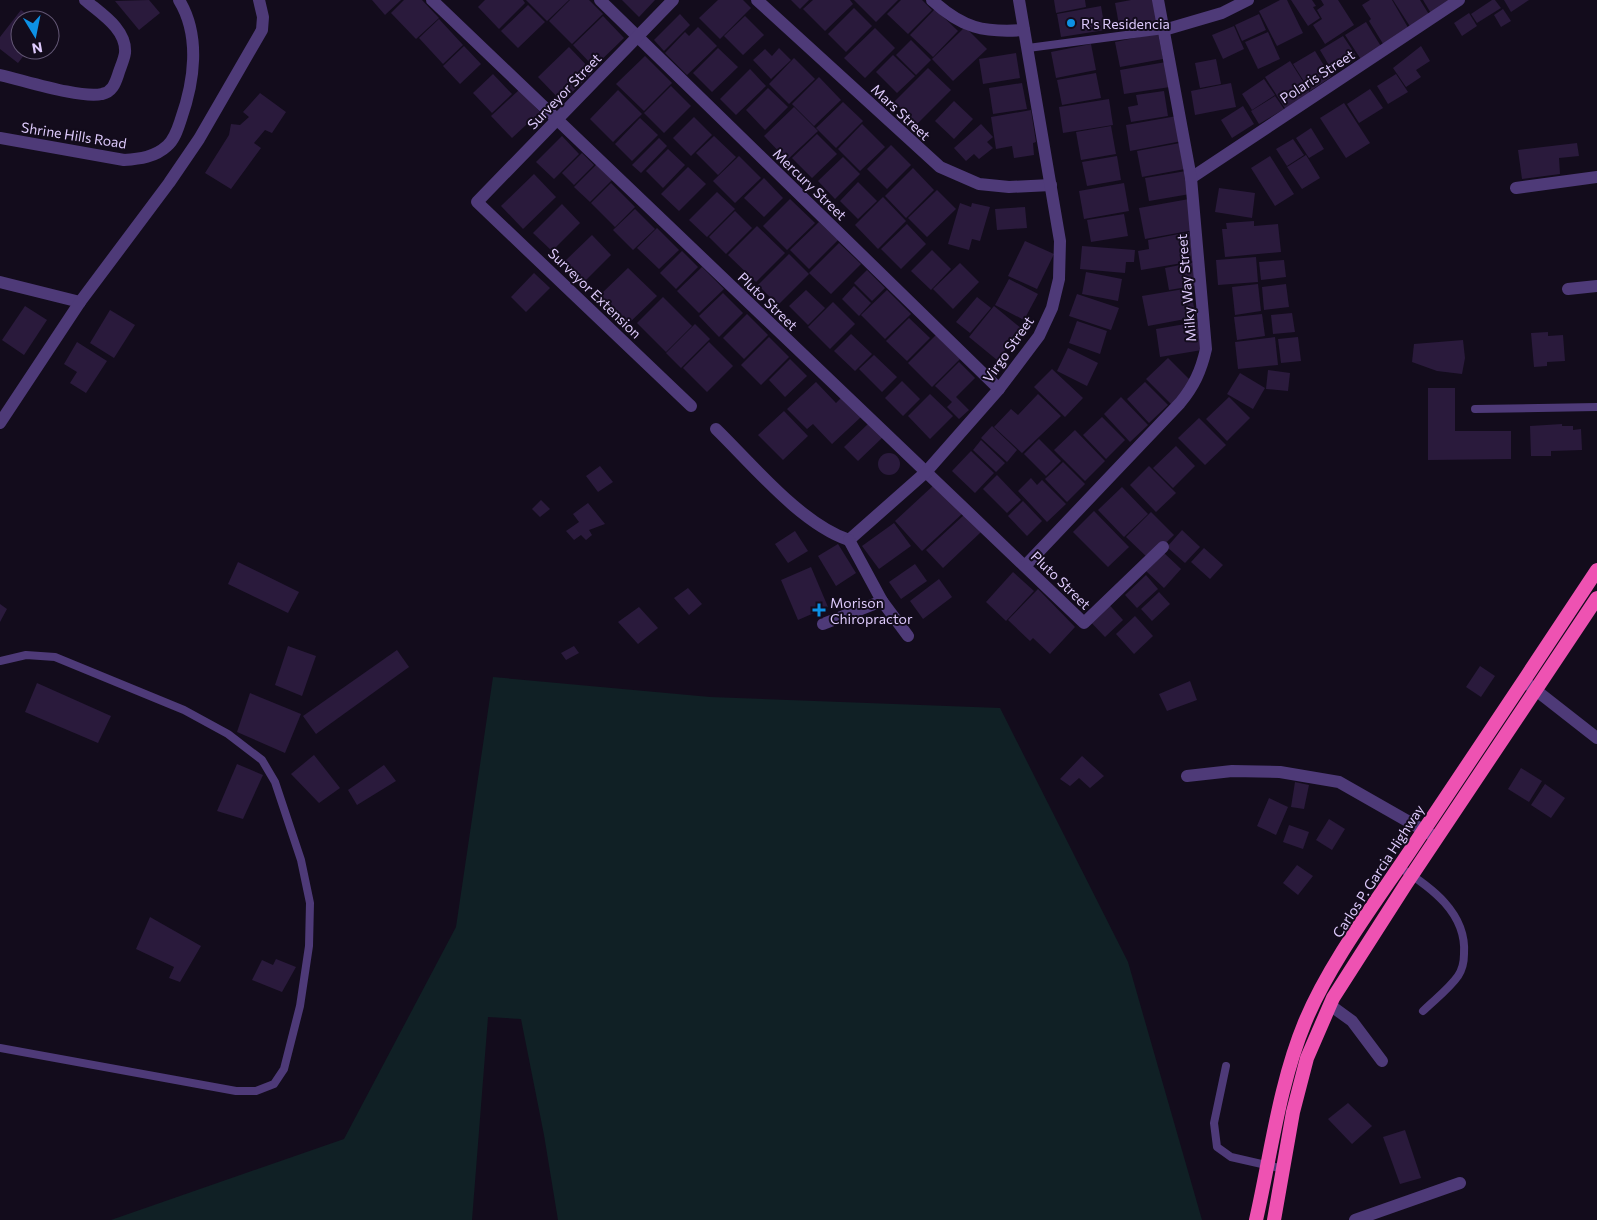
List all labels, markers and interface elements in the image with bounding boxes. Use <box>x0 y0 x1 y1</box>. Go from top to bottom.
north arrow <box>10 10 60 60</box>
place label: R's Residencia <box>1081 15 1170 32</box>
marker: R's Residencia <box>1065 17 1077 29</box>
text: N <box>31 39 44 58</box>
street label: Polaris Street <box>1276 45 1358 106</box>
street label: Surveyor Street <box>524 49 605 133</box>
street label: Mars Street <box>868 80 934 144</box>
street label: Shrine Hills Road <box>20 118 128 152</box>
street label: Mercury Street <box>770 145 851 224</box>
street label: Milky Way Street <box>1173 233 1199 343</box>
street label: Surveyor Extension <box>545 244 645 342</box>
street label: Pluto Street <box>735 268 802 334</box>
street label: Virgo Street <box>979 312 1037 385</box>
street label: Pluto Street <box>1028 547 1095 613</box>
place label: Morison Chiropractor <box>830 594 913 627</box>
marker: Morison Chiropractor <box>812 603 826 617</box>
street label: Carlos P. Garcia Highway <box>1329 801 1427 941</box>

